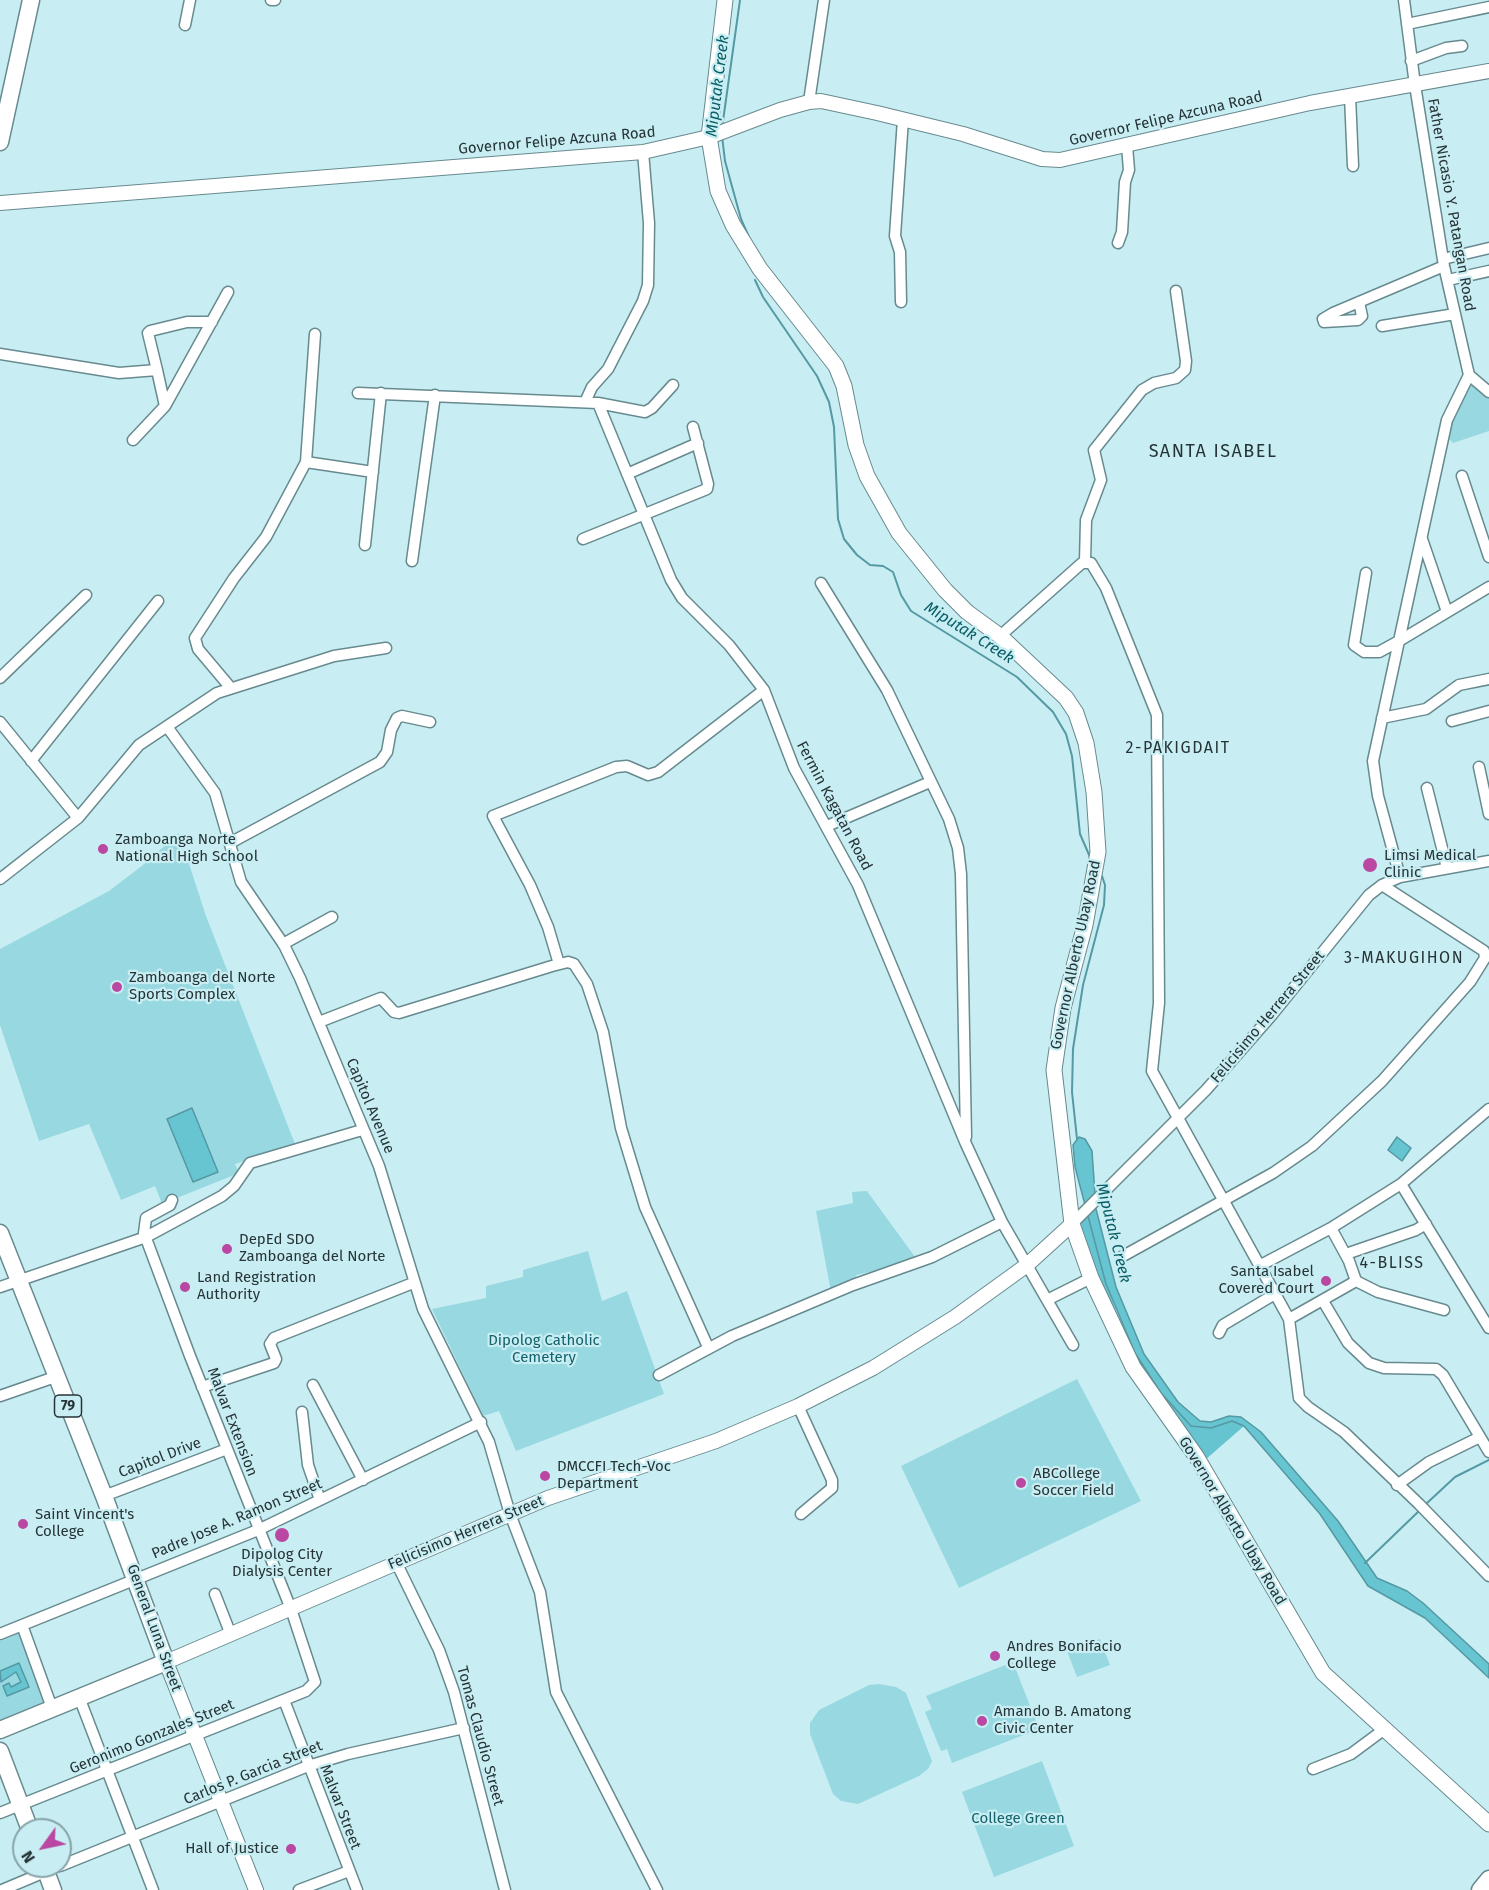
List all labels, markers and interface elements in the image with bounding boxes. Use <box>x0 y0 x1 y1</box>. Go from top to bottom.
water label: Miputak Creek <box>702 34 734 138</box>
street label: Governor Felipe Azcuna Road <box>1068 88 1264 150</box>
street label: Father Nicasio Y. Patangan Road <box>1423 97 1479 313</box>
street label: Governor Felipe Azcuna Road <box>458 123 656 159</box>
district label: SANTA ISABEL <box>1149 441 1277 463</box>
water label: Miputak Creek <box>921 598 1017 668</box>
street label: Fermin Kagatan Road <box>792 738 876 874</box>
district label: 2-PAKIGDAIT <box>1126 739 1230 759</box>
place label: Zamboanga Norte National High School <box>115 831 258 866</box>
marker: Zamboanga Norte National High School <box>96 842 110 856</box>
place label: Limsi Medical Clinic <box>1384 847 1476 882</box>
marker: Limsi Medical Clinic <box>1361 856 1379 874</box>
street label: Governor Alberto Ubay Road <box>1047 859 1105 1051</box>
street label: Felicisimo Herrera Street <box>1207 947 1329 1087</box>
district label: 3-MAKUGIHON <box>1344 949 1464 969</box>
place label: Zamboanga del Norte Sports Complex <box>129 969 275 1004</box>
marker: Zamboanga del Norte Sports Complex <box>110 980 124 994</box>
street label: Capitol Avenue <box>342 1056 398 1156</box>
water label: Miputak Creek <box>1091 1181 1135 1285</box>
place label: DepEd SDO Zamboanga del Norte <box>239 1231 385 1266</box>
marker: DepEd SDO Zamboanga del Norte <box>220 1242 234 1256</box>
district label: 4-BLISS <box>1359 1254 1425 1274</box>
place label: Santa Isabel Covered Court <box>1218 1263 1314 1298</box>
place label: Land Registration Authority <box>197 1269 316 1304</box>
marker: Santa Isabel Covered Court <box>1319 1274 1333 1288</box>
marker: Land Registration Authority <box>178 1280 192 1294</box>
park label: Dipolog Catholic Cemetery <box>488 1332 600 1367</box>
street label: Malvar Extension <box>203 1365 261 1479</box>
road number: 79 <box>54 1395 82 1417</box>
street label: Capitol Drive <box>116 1434 204 1482</box>
street label: Governor Alberto Ubay Road <box>1175 1434 1289 1608</box>
place label: DMCCFI Tech-Voc Department <box>557 1458 671 1493</box>
place label: ABCollege Soccer Field <box>1033 1465 1114 1500</box>
marker: DMCCFI Tech-Voc Department <box>538 1469 552 1483</box>
street label: Padre Jose A. Ramon Street <box>149 1475 325 1563</box>
marker: ABCollege Soccer Field <box>1014 1476 1028 1490</box>
street label: Felicisimo Herrera Street <box>385 1492 547 1574</box>
place label: Saint Vincent's College <box>35 1506 134 1541</box>
marker: Saint Vincent's College <box>16 1517 30 1531</box>
marker: Dipolog City Dialysis Center <box>273 1526 291 1544</box>
place label: Dipolog City Dialysis Center <box>232 1546 332 1581</box>
street label: General Luna Street <box>123 1562 185 1694</box>
place label: Andres Bonifacio College <box>1007 1638 1122 1673</box>
marker: Andres Bonifacio College <box>988 1649 1002 1663</box>
street label: Tomas Claudio Street <box>453 1664 507 1808</box>
street label: Geronimo Gonzales Street <box>67 1696 237 1778</box>
place label: Amando B. Amatong Civic Center <box>994 1703 1131 1738</box>
marker: Amando B. Amatong Civic Center <box>975 1714 989 1728</box>
street label: Carlos P. Garcia Street <box>181 1737 325 1809</box>
street label: Malvar Street <box>316 1762 364 1852</box>
park label: College Green <box>971 1810 1065 1828</box>
north arrow <box>12 1818 72 1878</box>
place label: Hall of Justice <box>185 1840 279 1858</box>
marker: Hall of Justice <box>284 1842 298 1856</box>
text: N <box>17 1847 39 1867</box>

